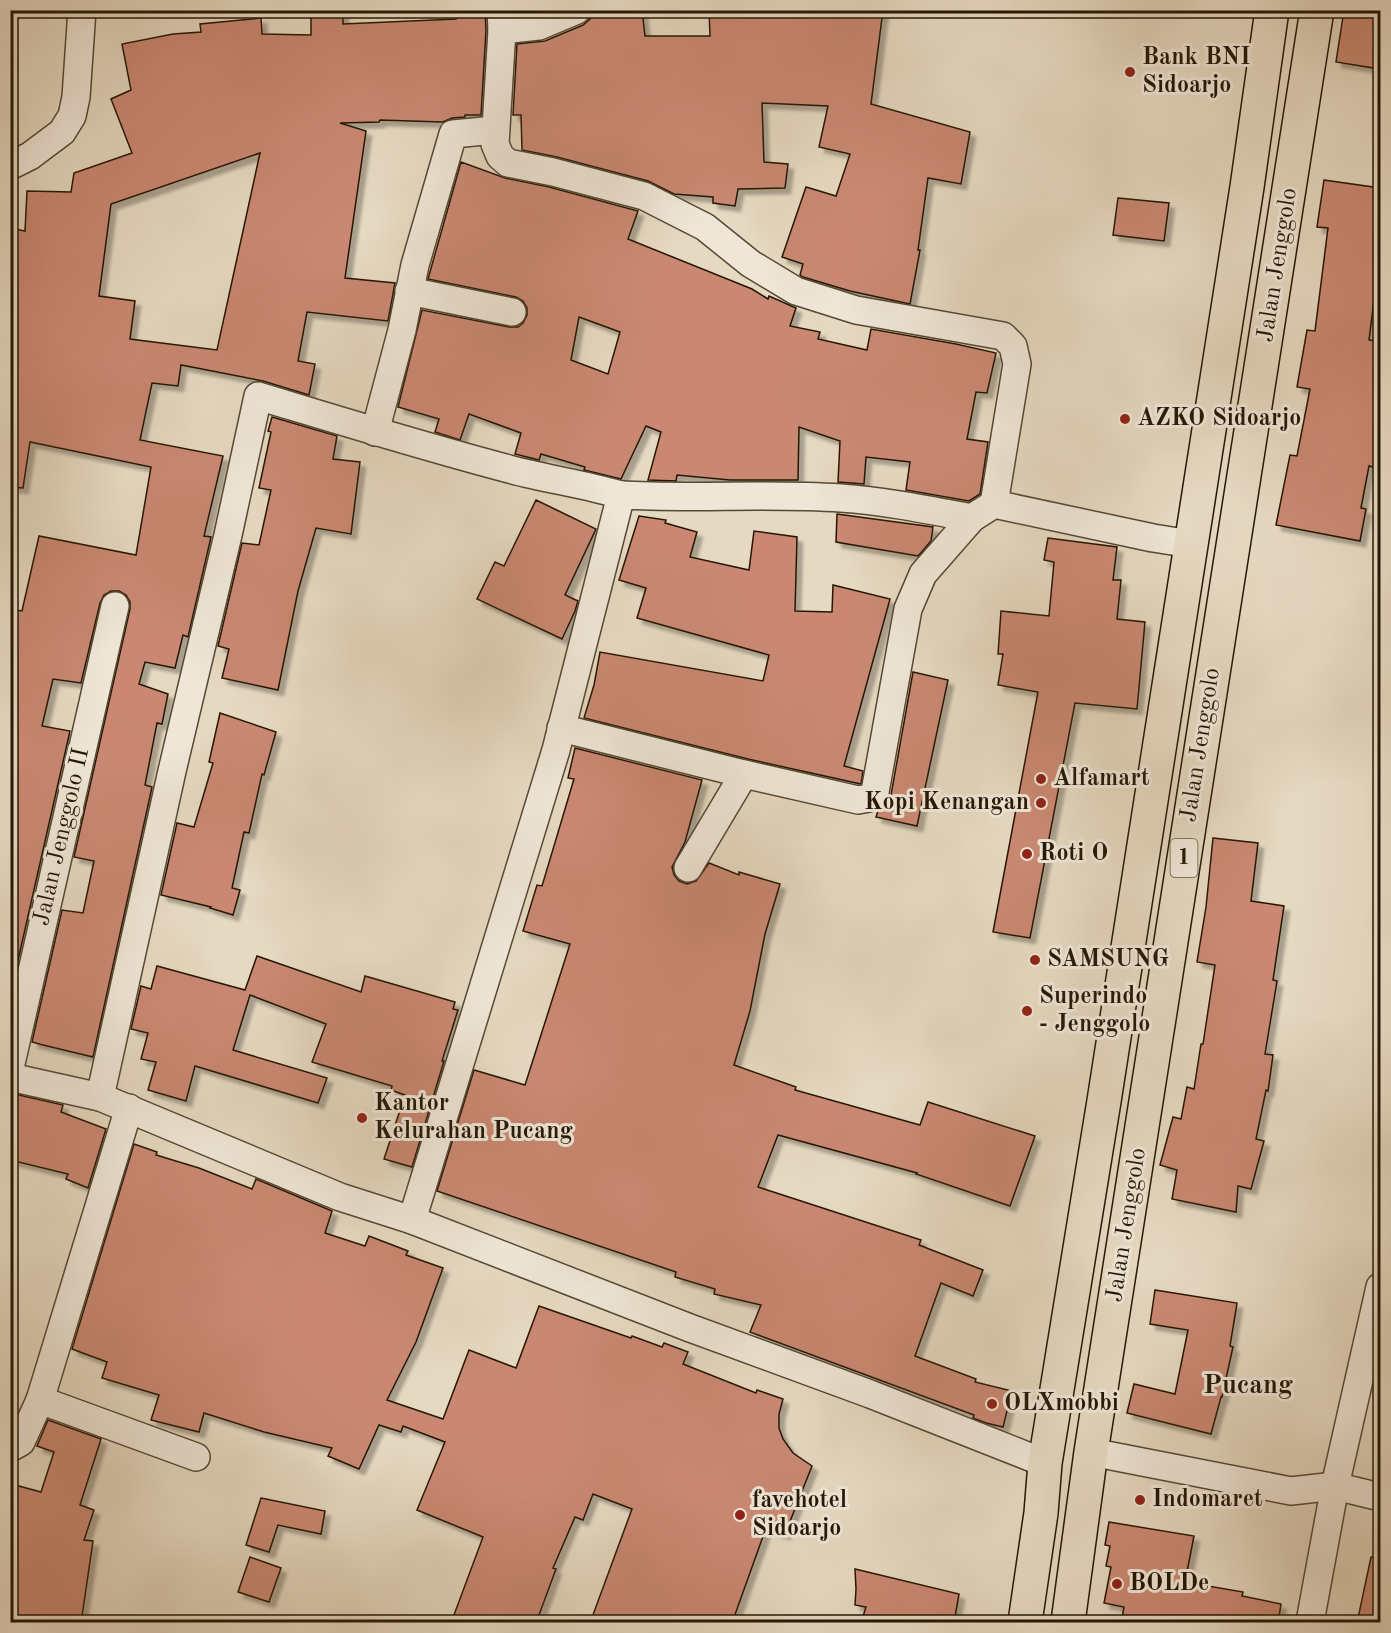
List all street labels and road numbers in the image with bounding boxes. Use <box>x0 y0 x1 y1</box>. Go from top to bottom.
street label: Jalan Jenggolo <box>1254 186 1302 344</box>
street label: Jalan Jenggolo <box>1177 666 1225 824</box>
street label: Jalan Jenggolo II <box>30 746 94 928</box>
road number: 1 <box>1170 839 1198 877</box>
street label: Jalan Jenggolo <box>1103 1146 1151 1304</box>

